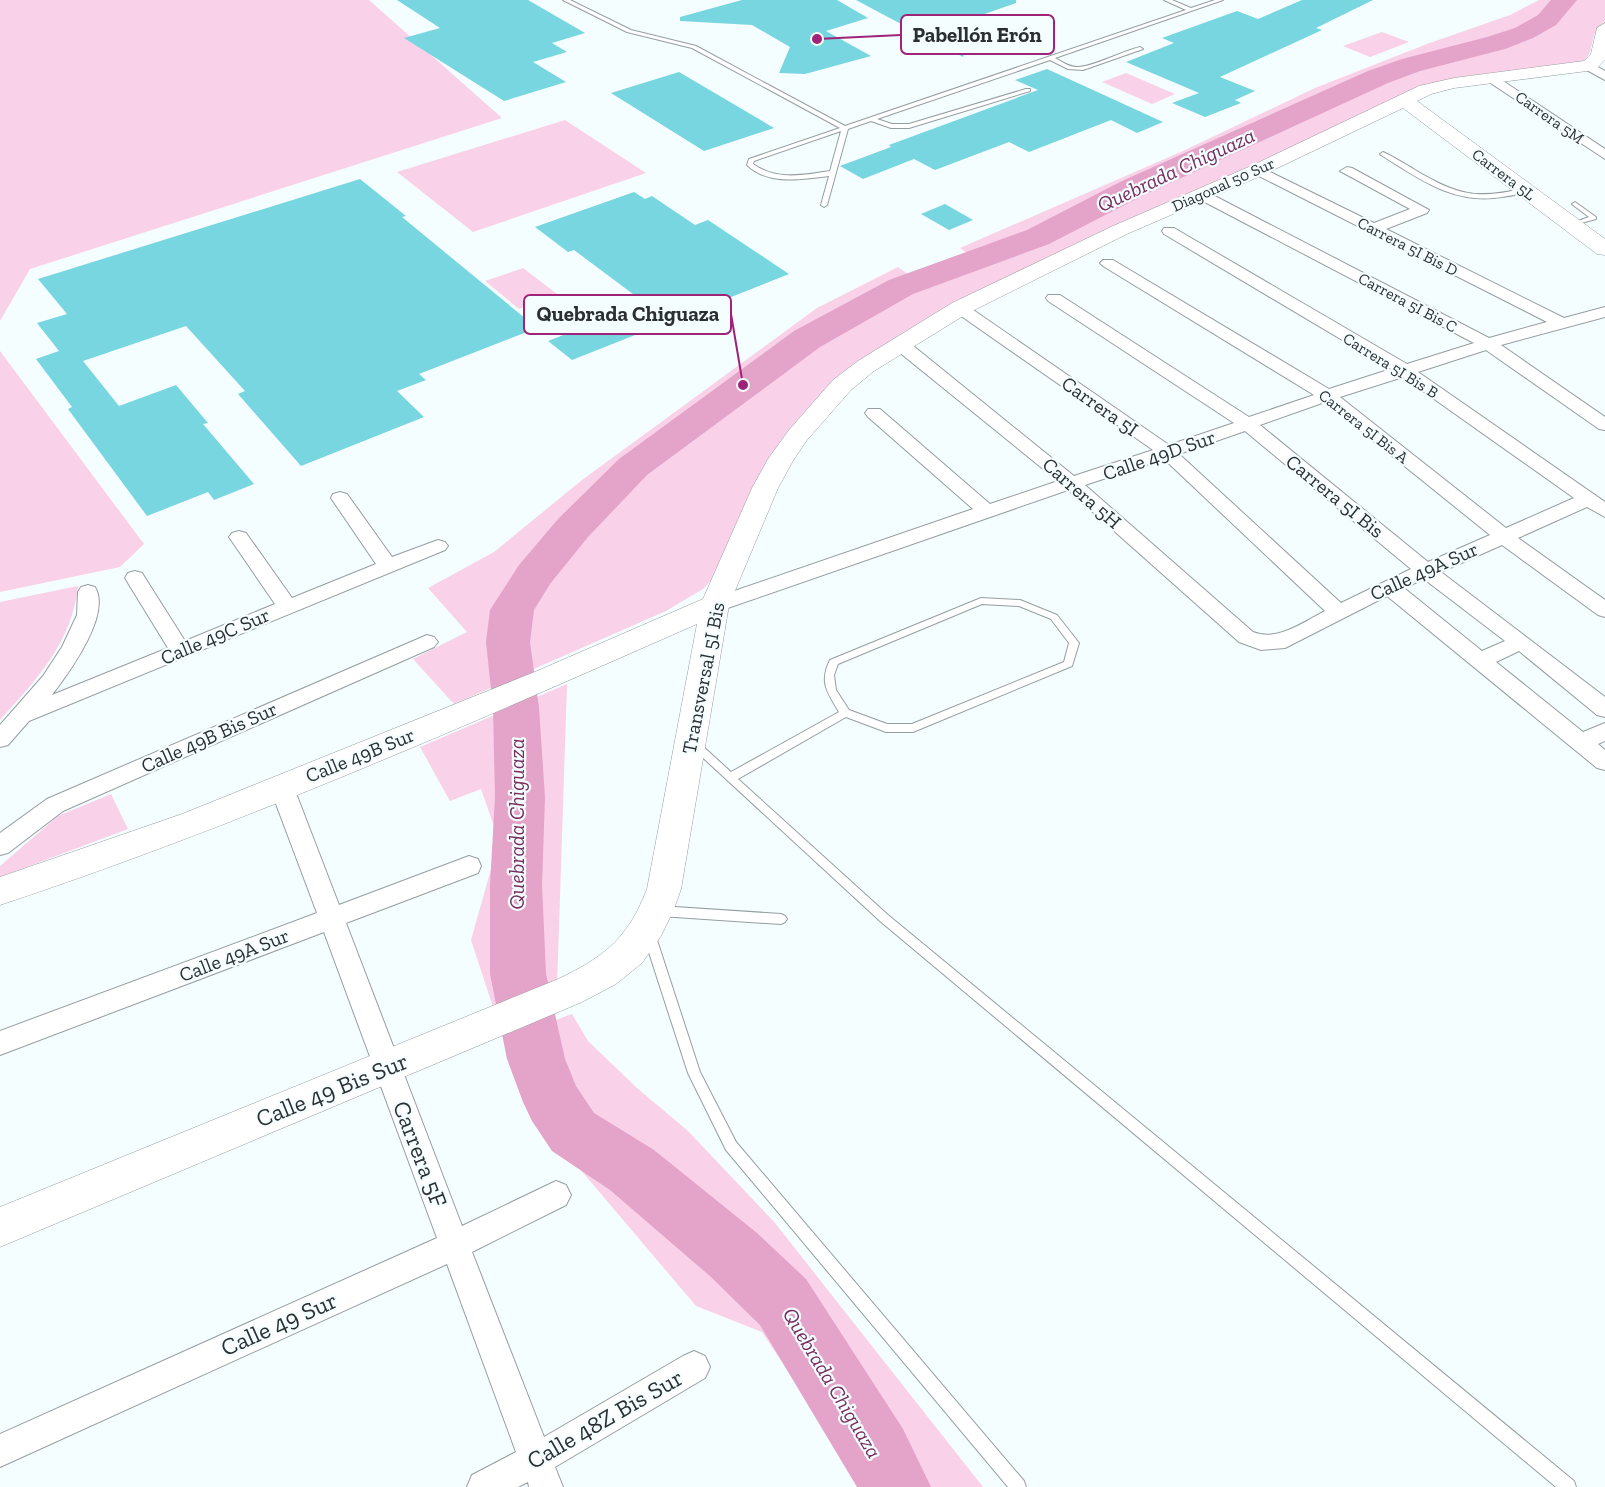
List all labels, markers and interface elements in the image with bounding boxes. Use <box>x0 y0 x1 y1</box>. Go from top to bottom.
callout: Pabellón Erón <box>901 15 1054 54</box>
text: Pabellón Erón <box>912 22 1042 47</box>
street label: Carrera 5M <box>1512 87 1588 148</box>
water label: Quebrada Chiguaza <box>1093 122 1259 217</box>
street label: Carrera 5L <box>1468 145 1539 204</box>
street label: Diagonal 50 Sur <box>1169 153 1278 216</box>
street label: Carrera 5I Bis D <box>1354 213 1461 280</box>
street label: Carrera 5I Bis C <box>1355 268 1460 336</box>
callout: Quebrada Chiguaza <box>524 295 731 334</box>
text: Quebrada Chiguaza <box>537 301 720 326</box>
street label: Carrera 5I Bis B <box>1340 329 1442 402</box>
street label: Carrera 5I <box>1057 371 1143 441</box>
street label: Carrera 5I Bis A <box>1315 385 1413 468</box>
street label: Calle 49D Sur <box>1100 425 1218 485</box>
street label: Carrera 5I Bis <box>1281 449 1389 543</box>
street label: Carrera 5H <box>1038 452 1126 534</box>
street label: Calle 49A Sur <box>1366 537 1482 605</box>
street label: Transversal 5I Bis <box>677 600 729 756</box>
street label: Calle 49C Sur <box>157 602 273 670</box>
street label: Calle 49B Bis Sur <box>137 696 281 778</box>
street label: Calle 49B Sur <box>302 722 418 788</box>
water label: Quebrada Chiguaza <box>504 738 529 910</box>
street label: Calle 49A Sur <box>176 923 292 987</box>
street label: Calle 49 Bis Sur <box>252 1046 412 1133</box>
street label: Carrera 5F <box>387 1097 454 1211</box>
street label: Calle 49 Sur <box>216 1285 341 1362</box>
water label: Quebrada Chiguaza <box>778 1303 887 1462</box>
street label: Calle 48Z Bis Sur <box>522 1362 688 1475</box>

